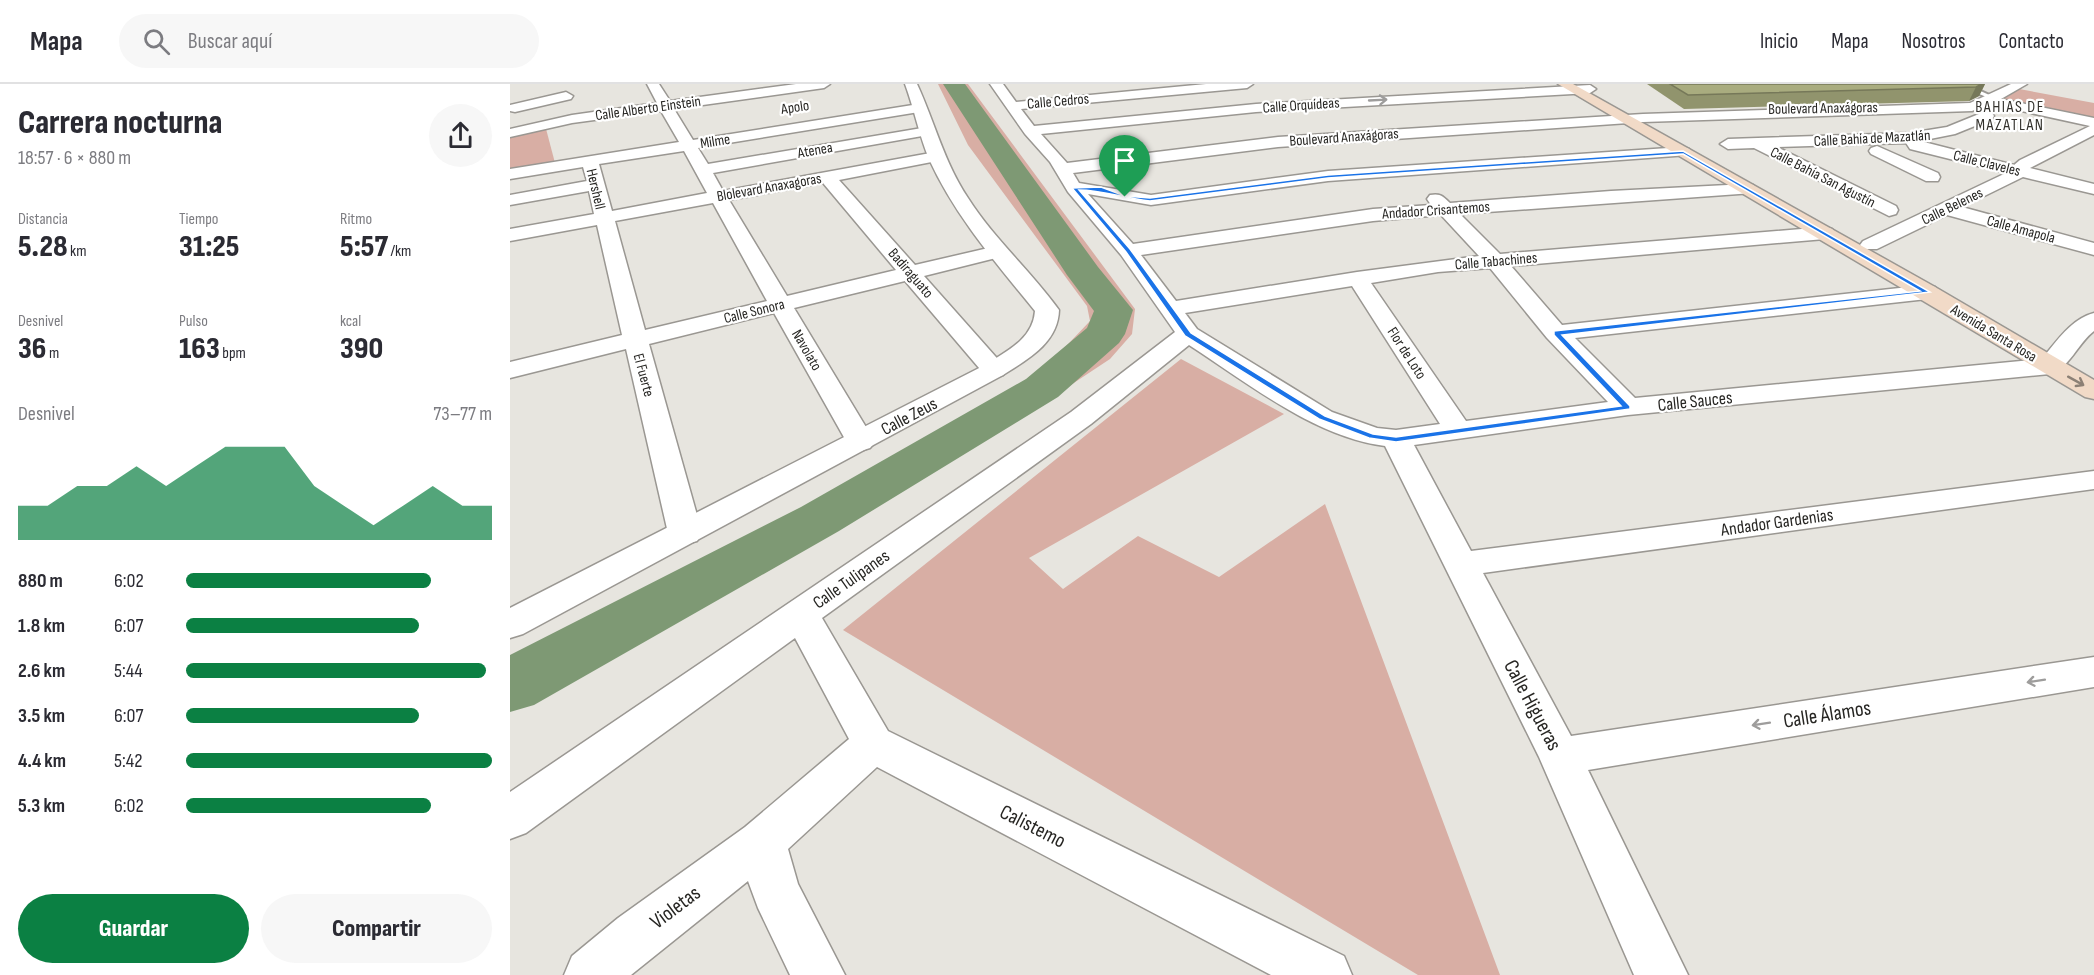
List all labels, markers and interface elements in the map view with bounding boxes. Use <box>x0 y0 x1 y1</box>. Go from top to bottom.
search box <box>119 14 539 68</box>
text: Mapa <box>30 25 83 58</box>
icon: search <box>140 25 173 58</box>
text: Buscar aquí <box>188 28 272 55</box>
text: Inicio <box>1760 29 1798 54</box>
text: Mapa <box>1831 29 1869 54</box>
text: Nosotros <box>1902 29 1966 54</box>
text: Contacto <box>1999 29 2064 54</box>
street label: Calle Cedros <box>1026 89 1090 114</box>
street label: Calle Alberto Einstein <box>594 92 702 125</box>
street label: Calle Orquídeas <box>1262 93 1340 118</box>
one-way arrow <box>1367 95 1387 106</box>
street label: Apolo <box>779 96 810 119</box>
street label: Boulevard Anaxágoras <box>1768 98 1878 119</box>
district label: BAHIAS DE MAZATLAN <box>1975 98 2045 135</box>
text: Carrera nocturna <box>18 103 222 143</box>
button: share <box>429 104 492 167</box>
street label: Boulevard Anaxágoras <box>1289 124 1399 151</box>
street label: Calle Bahía de Mazatlán <box>1813 126 1931 151</box>
street label: Milme <box>699 130 731 153</box>
pin <box>1099 135 1150 197</box>
street label: Atenea <box>795 138 834 163</box>
street label: Calle Bahía San Agustín <box>1767 143 1879 212</box>
icon: arrive <box>1108 144 1141 177</box>
text: 18:57 · 6 × 880 m <box>18 146 131 170</box>
street label: Calle Claveles <box>1951 146 2022 181</box>
street label: Hershell <box>582 167 609 211</box>
street label: Blolevard Anaxagoras <box>715 169 823 206</box>
street label: Calle Belenes <box>1918 183 1986 229</box>
street label: Andador Crisantemos <box>1381 197 1491 224</box>
text: Distancia <box>18 210 68 229</box>
text: Tiempo <box>179 210 218 229</box>
text: Ritmo <box>340 210 372 229</box>
street label: Calle Amapola <box>1985 211 2057 248</box>
text: 5.28 <box>18 229 68 265</box>
text: 31:25 <box>179 229 239 265</box>
text: 5:57 <box>340 229 388 265</box>
text: km <box>68 242 87 261</box>
text: /km <box>388 242 411 261</box>
street label: Badiraguato <box>884 244 938 302</box>
street label: Calle Tabachines <box>1454 248 1538 275</box>
street label: Calle Sonora <box>722 295 787 328</box>
street label: Avenida Santa Rosa <box>1946 300 2040 367</box>
text: Desnivel <box>18 312 63 331</box>
text: Pulso <box>179 312 208 331</box>
text: kcal <box>340 312 361 331</box>
street label: Flor de Loto <box>1383 324 1430 383</box>
street label: Navolato <box>787 326 826 374</box>
text: 36 <box>18 331 46 367</box>
text: 163 <box>179 331 220 367</box>
text: 390 <box>340 331 383 367</box>
text: m <box>46 344 59 363</box>
text: bpm <box>220 344 246 363</box>
street label: El Fuerte <box>629 351 658 399</box>
one-way arrow <box>2067 376 2085 387</box>
street label: Calle Sauces <box>1657 387 1734 416</box>
street label: Calle Zeus <box>878 393 941 440</box>
text: Desnivel <box>18 402 75 426</box>
text: 73–77 m <box>433 402 492 426</box>
street label: Andador Gardenias <box>1719 504 1835 541</box>
street label: Calle Tulipanes <box>809 545 894 613</box>
text: 880 m <box>18 569 63 593</box>
text: 6:02 <box>114 569 144 593</box>
text: 1.8 km <box>18 614 65 638</box>
text: 6:07 <box>114 614 143 638</box>
street label: Calle Higueras <box>1498 656 1567 755</box>
text: 2.6 km <box>18 659 65 683</box>
text: 5:44 <box>114 659 143 683</box>
one-way arrow <box>2027 675 2047 686</box>
street label: Calle Álamos <box>1781 695 1873 734</box>
text: 3.5 km <box>18 704 65 728</box>
text: 6:07 <box>114 704 143 728</box>
one-way arrow <box>1751 719 1771 730</box>
text: 4.4 km <box>18 749 66 773</box>
text: 5:42 <box>114 749 143 773</box>
text: 5.3 km <box>18 794 65 818</box>
text: 6:02 <box>114 794 144 818</box>
street label: Calistemo <box>996 799 1070 854</box>
street label: Violetas <box>645 880 705 934</box>
button: Guardar <box>18 894 249 963</box>
button: Compartir <box>261 894 492 963</box>

